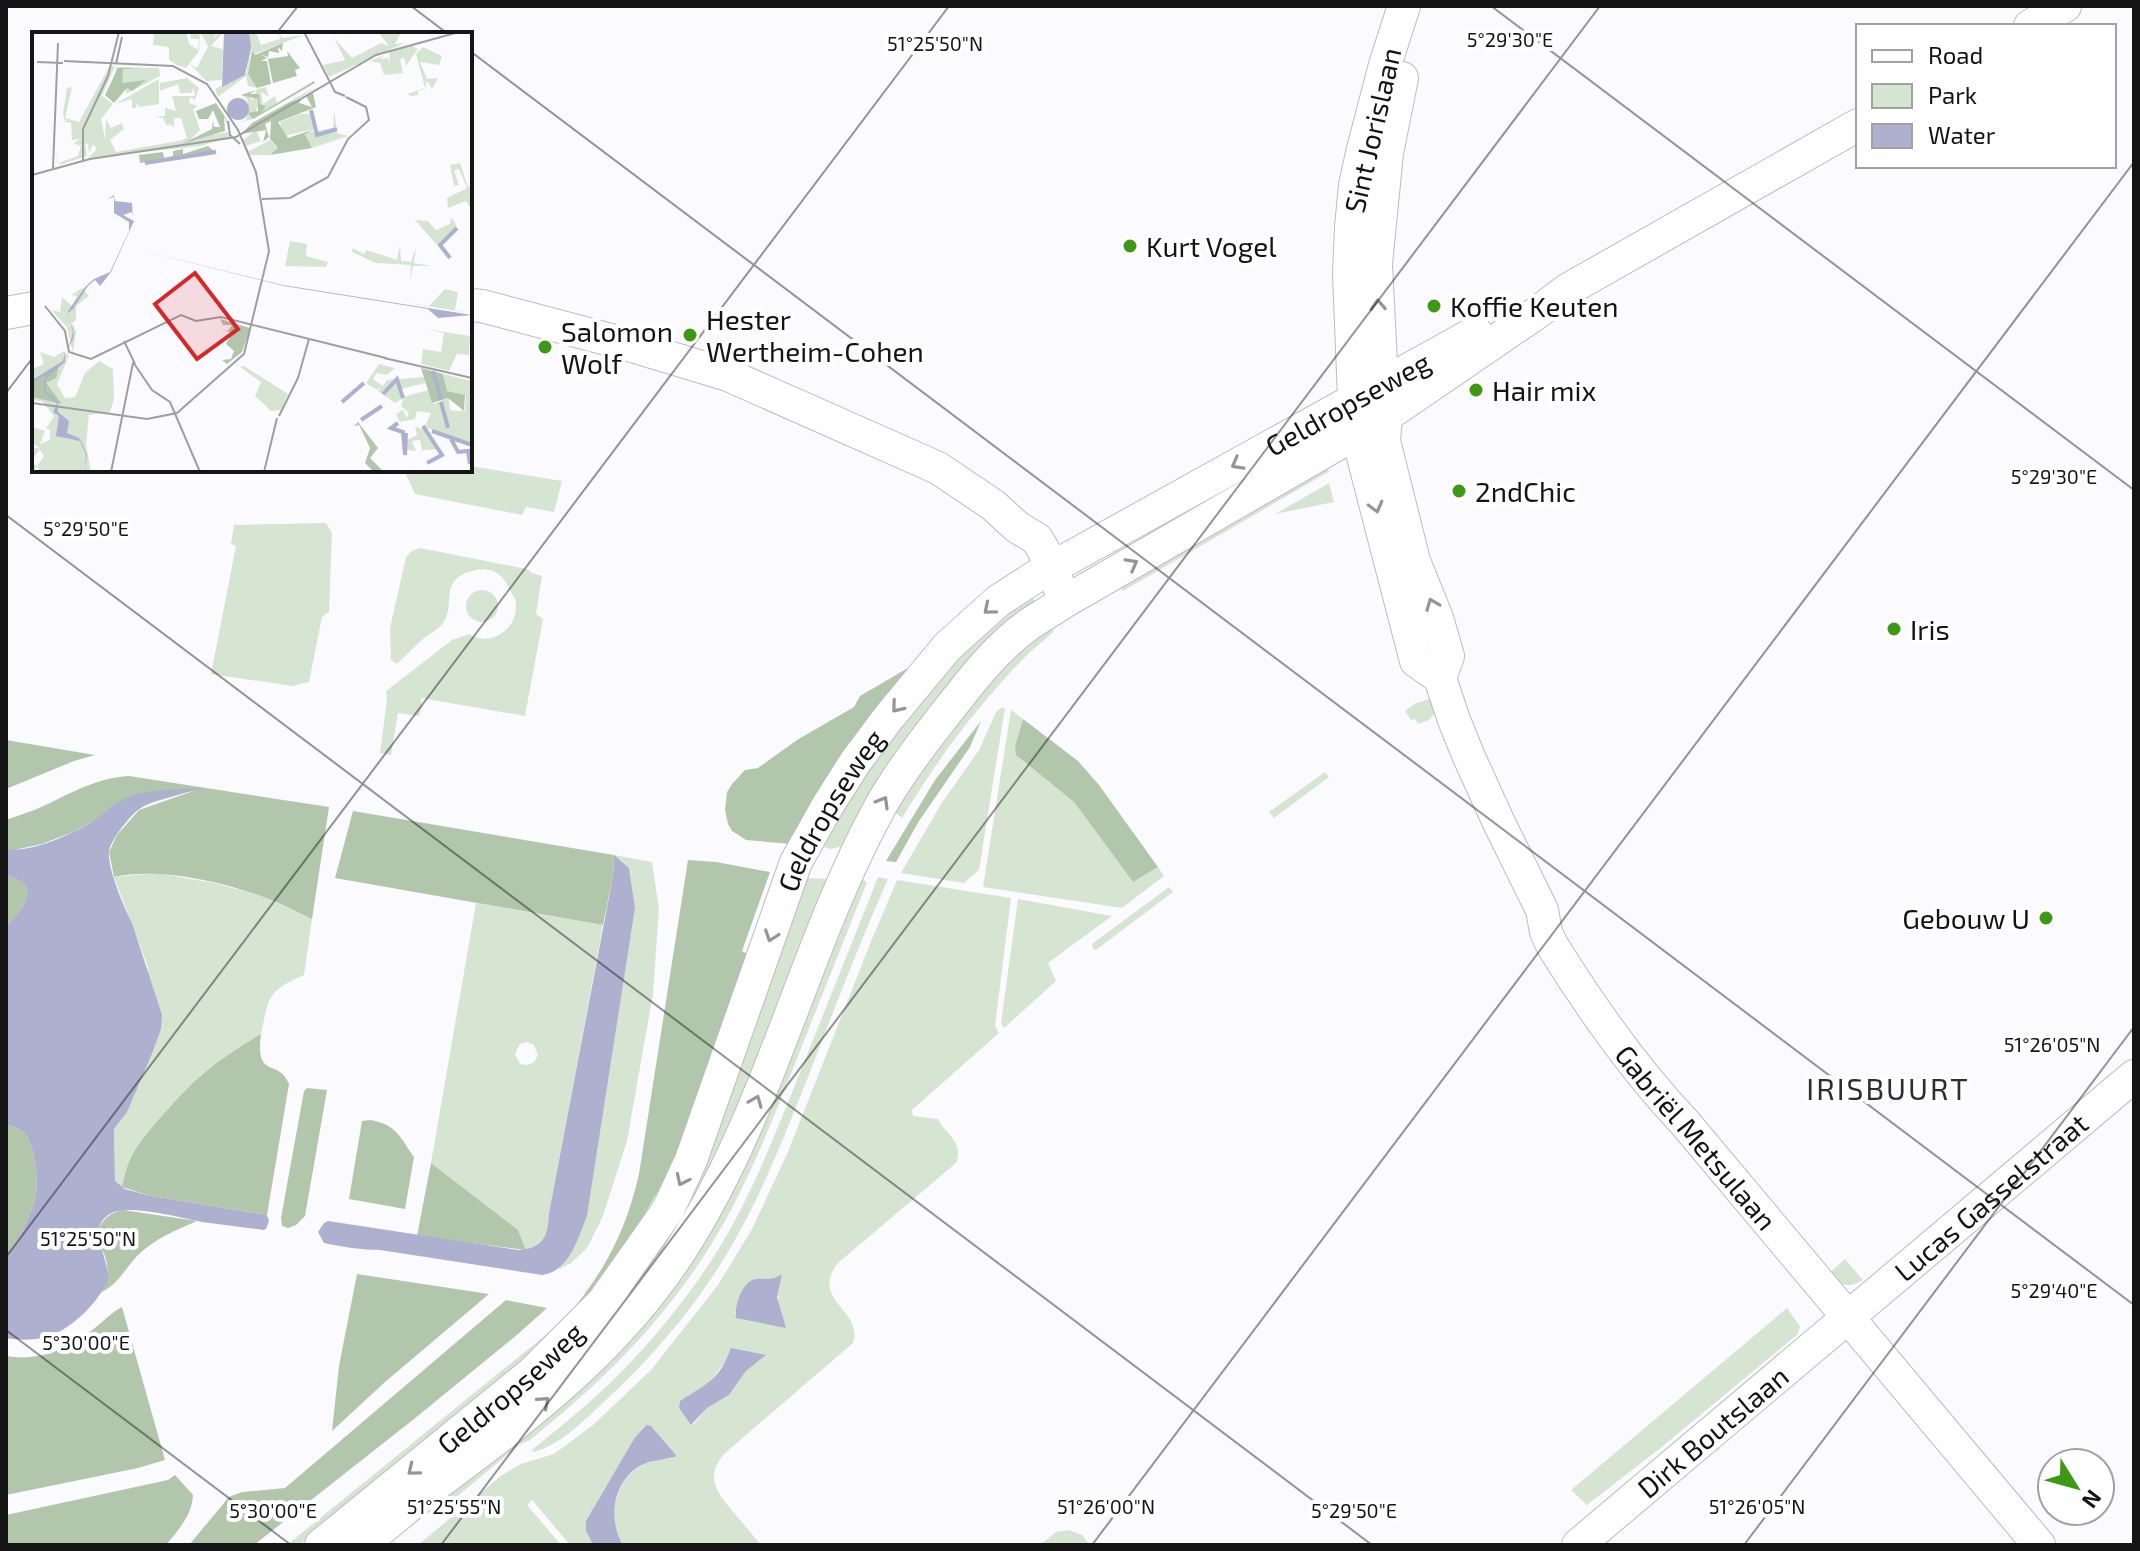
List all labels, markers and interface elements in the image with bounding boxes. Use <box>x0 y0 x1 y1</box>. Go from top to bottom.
legend <box>1856 24 2116 168</box>
text: 5°29'30"E <box>1467 27 1553 51</box>
text: 51°25'50"N <box>887 31 983 55</box>
inset map <box>32 32 472 472</box>
text: Road <box>1928 40 1983 69</box>
street label: Sint Jorislaan <box>1336 44 1408 216</box>
text: Park <box>1928 80 1977 109</box>
text: Water <box>1928 120 1996 149</box>
place label: Kurt Vogel <box>1146 229 1277 263</box>
marker: Kurt Vogel <box>1121 237 1139 255</box>
place label: Koffie Keuten <box>1450 289 1619 323</box>
marker: Koffie Keuten <box>1425 297 1443 315</box>
one-way arrow <box>1369 298 1386 311</box>
place label: Hester Wertheim-Cohen <box>706 302 924 368</box>
place label: Salomon Wolf <box>561 314 673 380</box>
marker: Hester Wertheim-Cohen <box>681 326 699 344</box>
marker: Salomon Wolf <box>536 338 554 356</box>
street label: Geldropseweg <box>1259 344 1436 463</box>
place label: Hair mix <box>1492 373 1596 407</box>
marker: Hair mix <box>1467 381 1485 399</box>
one-way arrow <box>1232 454 1246 470</box>
text: 5°29'30"E <box>2011 464 2097 488</box>
place label: 2ndChic <box>1475 474 1576 508</box>
marker: 2ndChic <box>1450 482 1468 500</box>
one-way arrow <box>1367 500 1384 514</box>
text: 5°29'50"E <box>43 516 129 540</box>
one-way arrow <box>1124 558 1138 573</box>
one-way arrow <box>1425 597 1441 612</box>
one-way arrow <box>983 599 998 614</box>
place label: Iris <box>1910 612 1950 646</box>
marker: Iris <box>1885 620 1903 638</box>
one-way arrow <box>892 698 907 713</box>
street label: Geldropseweg <box>770 722 891 896</box>
one-way arrow <box>873 797 889 811</box>
place label: Gebouw U <box>1902 901 2030 935</box>
marker: Gebouw U <box>2037 909 2055 927</box>
one-way arrow <box>764 928 781 942</box>
text: 51°26'05"N <box>2004 1032 2100 1056</box>
street label: Gabriël Metsulaan <box>1609 1038 1784 1237</box>
district label: IRISBUURT <box>1806 1070 1970 1106</box>
one-way arrow <box>746 1095 763 1109</box>
street label: Lucas Gasselstraat <box>1887 1106 2094 1288</box>
one-way arrow <box>676 1171 692 1186</box>
text: 51°25'50"N <box>40 1226 136 1250</box>
text: 5°29'40"E <box>2010 1278 2098 1302</box>
street label: Geldropseweg <box>430 1315 590 1461</box>
text: 5°30'00"E <box>42 1330 130 1354</box>
street label: Dirk Boutslaan <box>1630 1358 1795 1505</box>
one-way arrow <box>535 1397 550 1411</box>
north arrow <box>2036 1447 2116 1527</box>
one-way arrow <box>408 1460 422 1475</box>
text: N <box>2078 1485 2108 1514</box>
text: 51°25'55"N <box>407 1494 501 1518</box>
text: 51°26'00"N <box>1057 1494 1155 1518</box>
text: 51°26'05"N <box>1709 1494 1805 1518</box>
text: 5°30'00"E <box>229 1498 317 1522</box>
text: 5°29'50"E <box>1311 1498 1397 1522</box>

